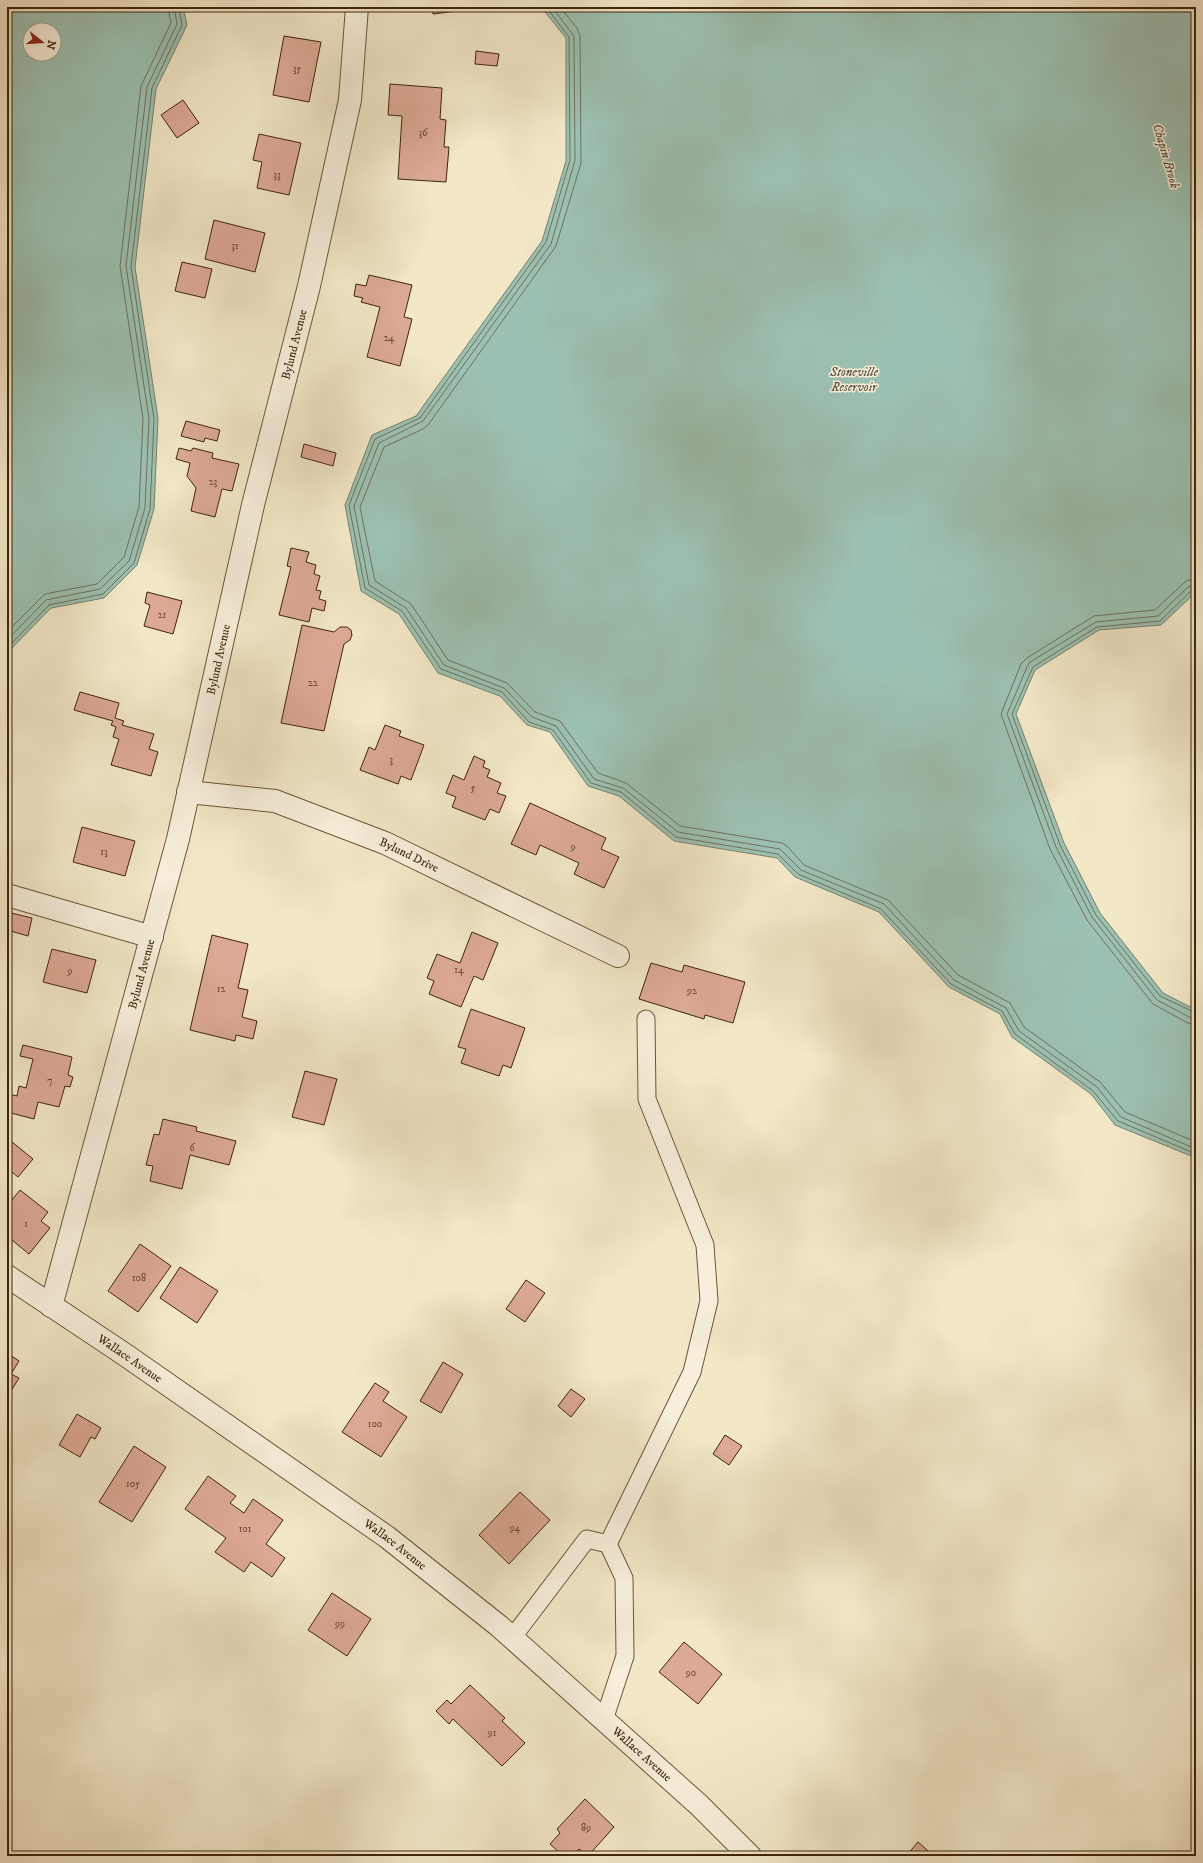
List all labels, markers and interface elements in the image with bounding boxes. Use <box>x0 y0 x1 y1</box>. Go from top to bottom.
north arrow <box>22 22 62 62</box>
text: N <box>43 38 59 51</box>
house number: 35 <box>293 63 301 75</box>
water label: Chapin Brook <box>1149 122 1183 191</box>
house number: 36 <box>419 127 428 139</box>
house number: 33 <box>273 169 281 181</box>
house number: 31 <box>231 240 239 252</box>
street label: Bylund Avenue <box>278 308 310 381</box>
house number: 24 <box>384 332 395 344</box>
water label: Stoneville Reservoir <box>829 364 879 395</box>
house number: 23 <box>209 476 218 488</box>
house number: 21 <box>158 609 167 621</box>
street label: Bylund Avenue <box>203 623 234 696</box>
house number: 22 <box>308 677 318 689</box>
house number: 3 <box>389 754 393 766</box>
house number: 5 <box>471 782 476 794</box>
street label: Bylund Drive <box>377 834 441 875</box>
house number: 9 <box>570 841 576 853</box>
house number: 13 <box>100 846 108 858</box>
street label: Bylund Avenue <box>125 937 158 1011</box>
house number: 14 <box>454 964 464 976</box>
house number: 9 <box>67 965 73 977</box>
house number: 12 <box>217 983 225 995</box>
house number: 92 <box>686 985 697 997</box>
house number: 7 <box>47 1075 53 1087</box>
house number: 6 <box>189 1142 195 1154</box>
house number: 1 <box>24 1218 28 1230</box>
house number: 108 <box>132 1272 146 1284</box>
street label: Wallace Avenue <box>94 1330 165 1386</box>
house number: 100 <box>368 1418 382 1430</box>
house number: 105 <box>126 1478 140 1490</box>
street label: Wallace Avenue <box>360 1515 430 1573</box>
house number: 94 <box>509 1522 521 1534</box>
house number: 101 <box>239 1523 252 1535</box>
house number: 99 <box>334 1618 345 1630</box>
house number: 90 <box>685 1667 696 1679</box>
street label: Wallace Avenue <box>608 1723 675 1785</box>
house number: 91 <box>487 1727 497 1739</box>
house number: 89 <box>581 1822 591 1834</box>

